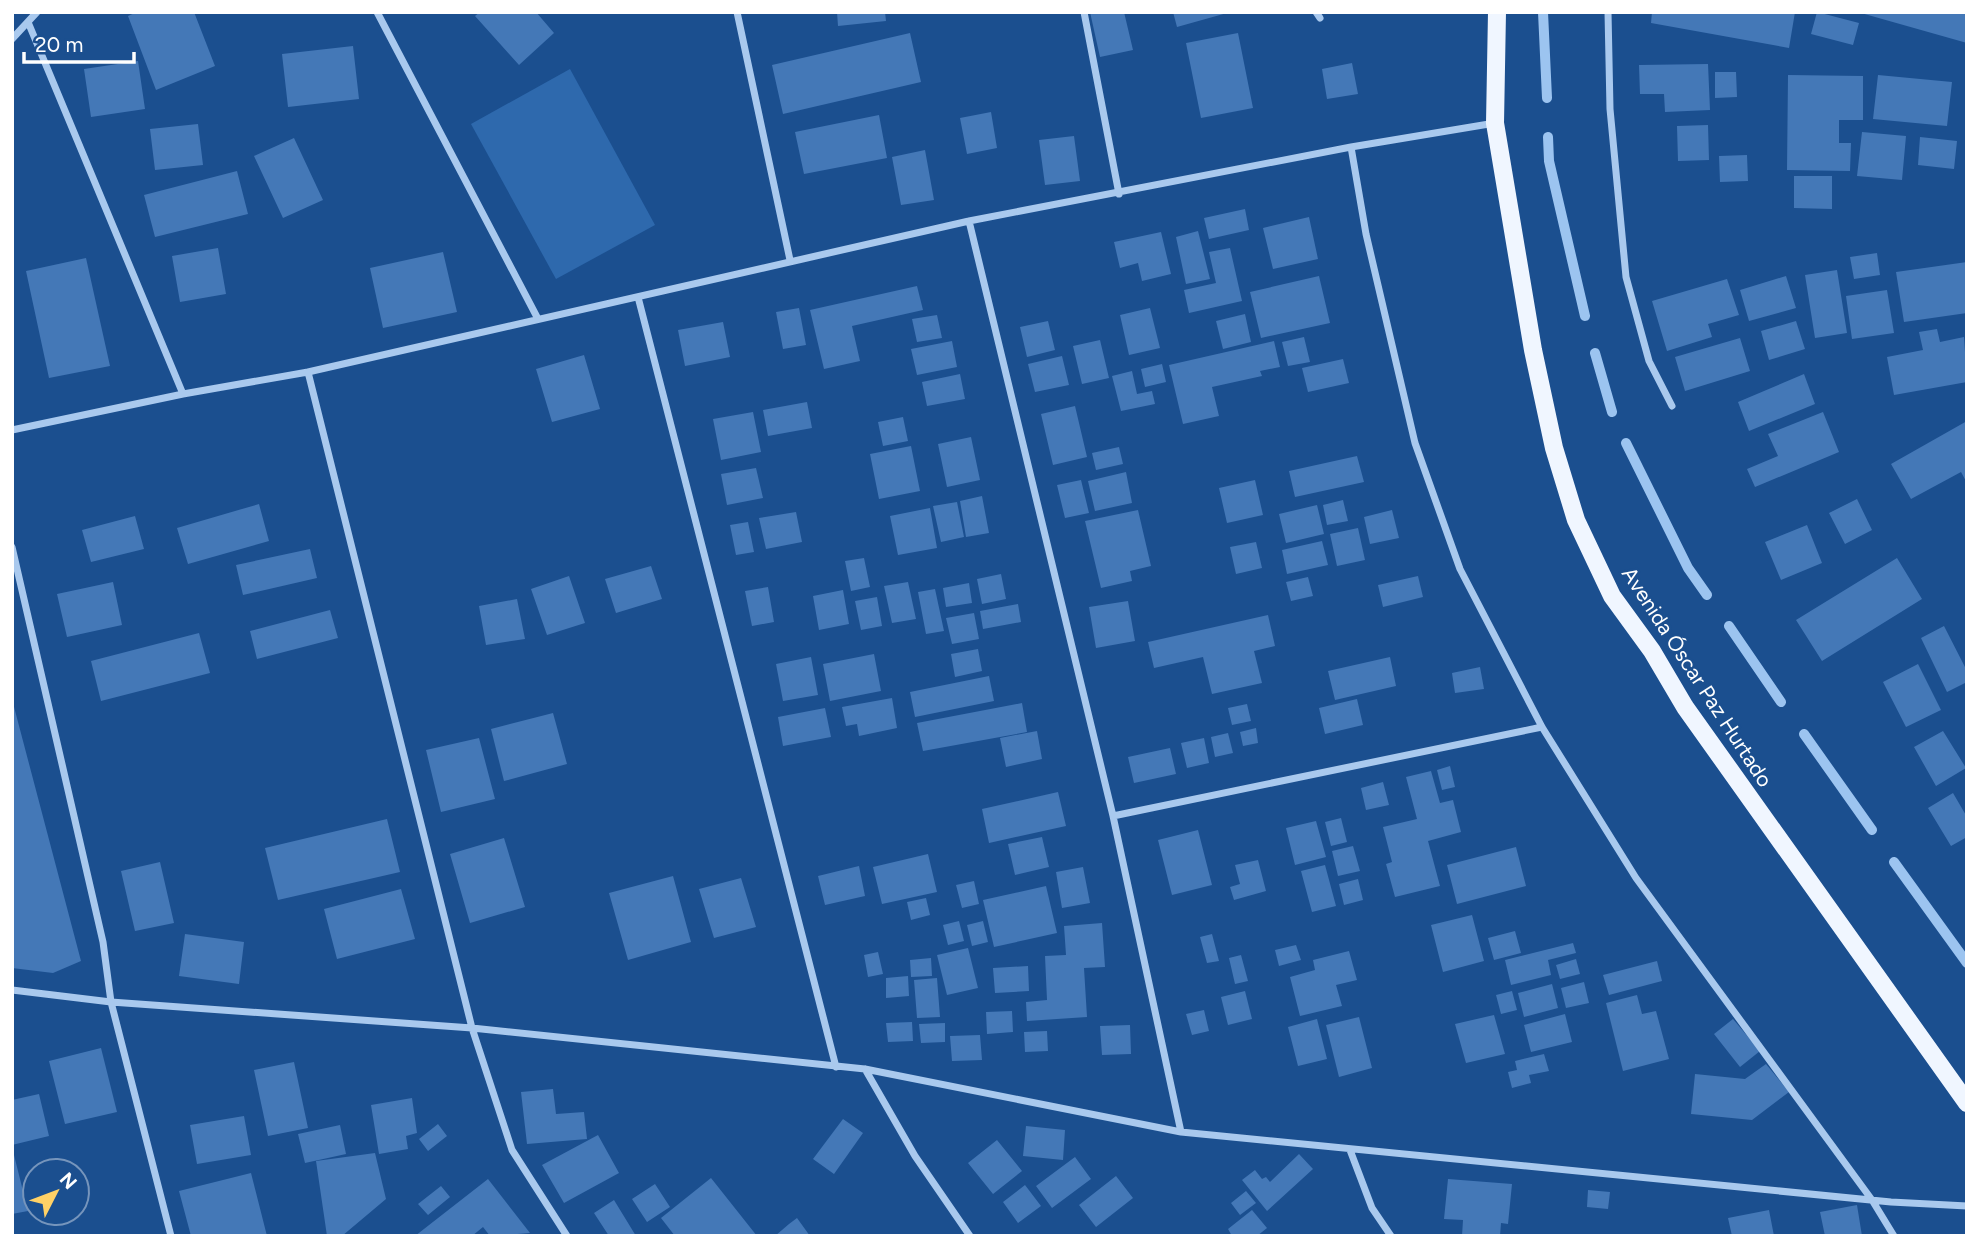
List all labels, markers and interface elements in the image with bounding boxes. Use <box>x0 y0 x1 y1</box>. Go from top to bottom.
scale bar <box>24 21 135 65</box>
text: 20 m <box>35 32 83 57</box>
street label: Avenida Óscar Paz Hurtado <box>1617 562 1778 791</box>
north arrow <box>21 1157 91 1227</box>
text: N <box>55 1168 82 1194</box>

